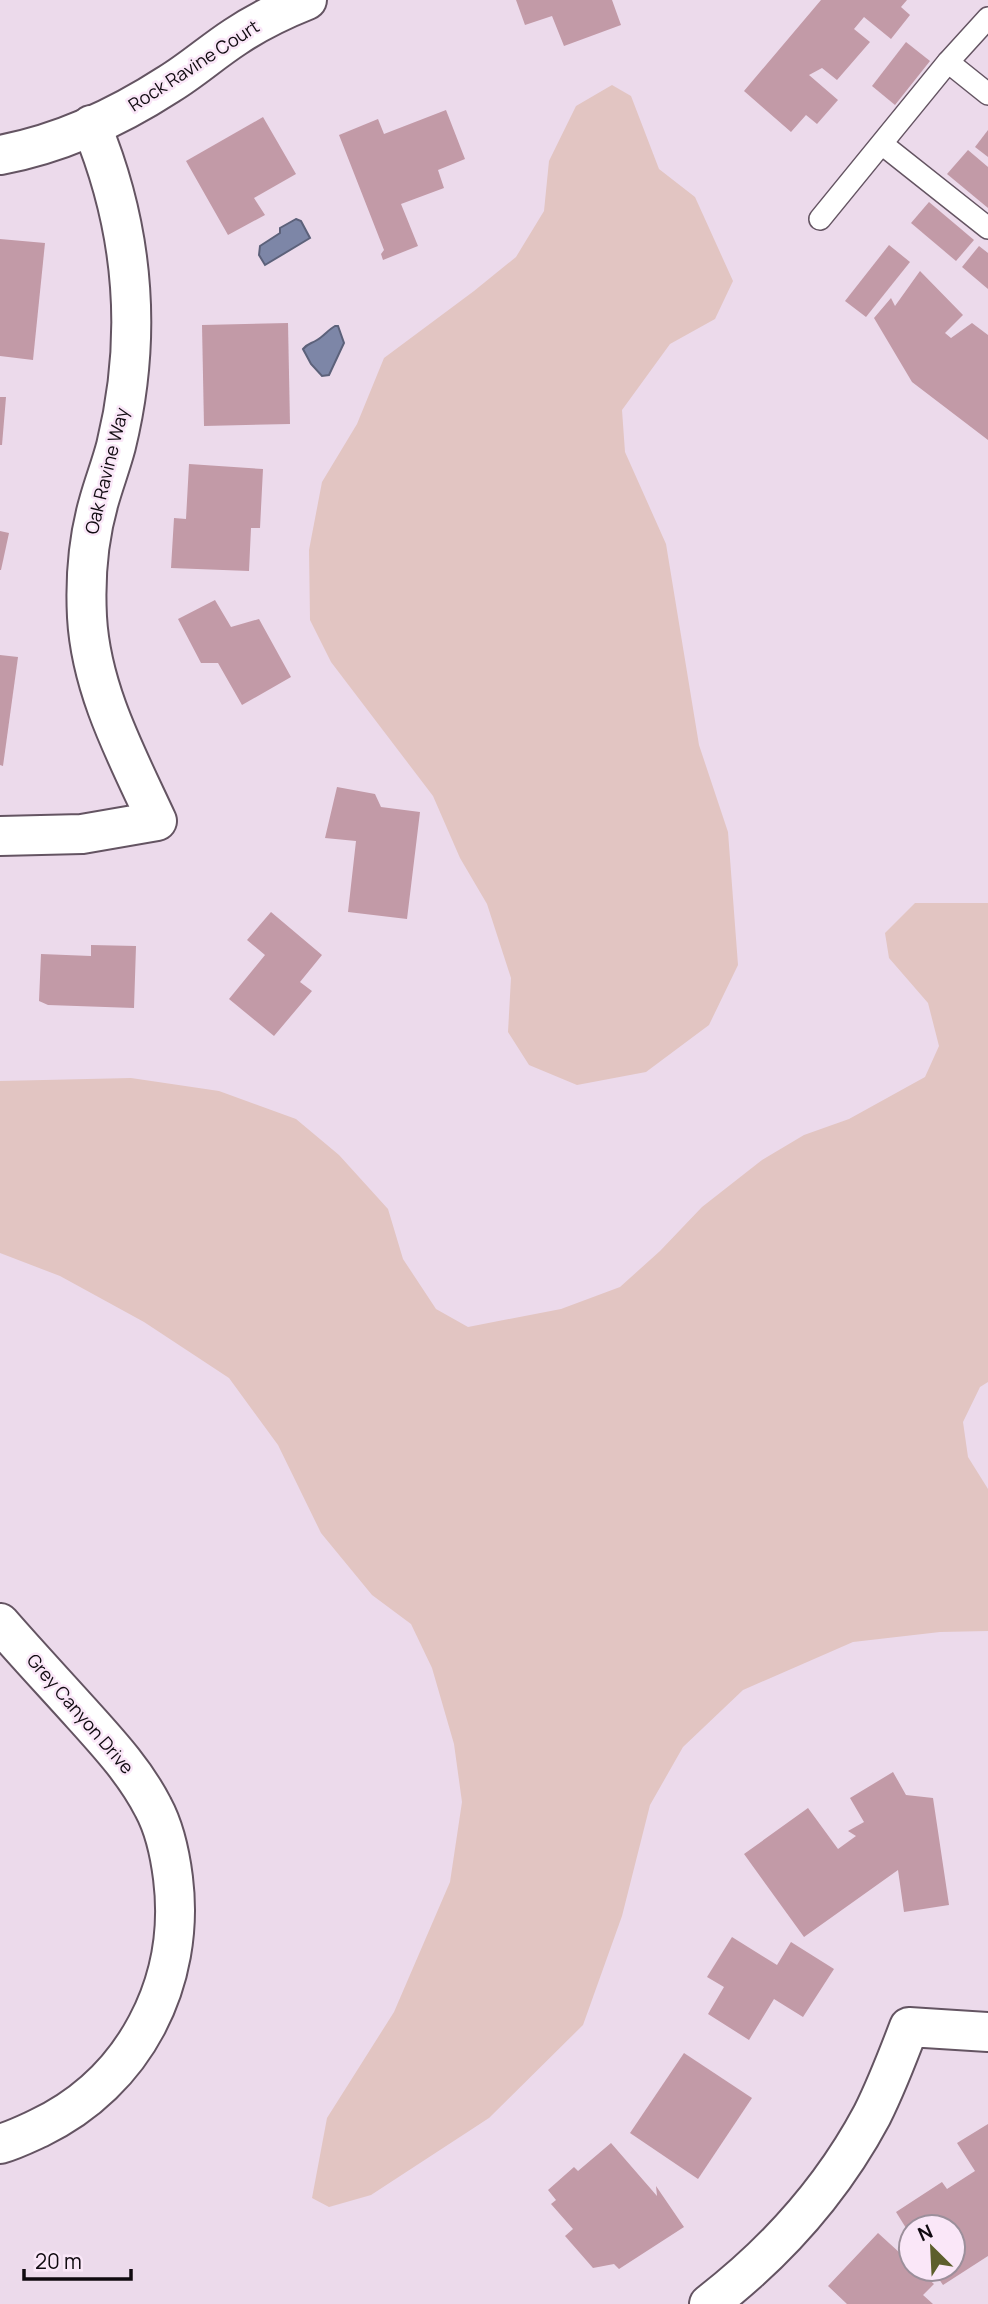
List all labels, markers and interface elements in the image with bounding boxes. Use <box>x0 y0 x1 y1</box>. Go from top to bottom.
street label: Rock Ravine Court <box>123 14 264 116</box>
street label: Oak Ravine Way <box>79 404 133 537</box>
street label: Grey Canyon Drive <box>22 1648 140 1779</box>
north arrow <box>897 2213 967 2283</box>
text: N <box>914 2218 937 2247</box>
scale bar <box>24 2238 131 2282</box>
text: 20 m <box>35 2247 82 2275</box>

